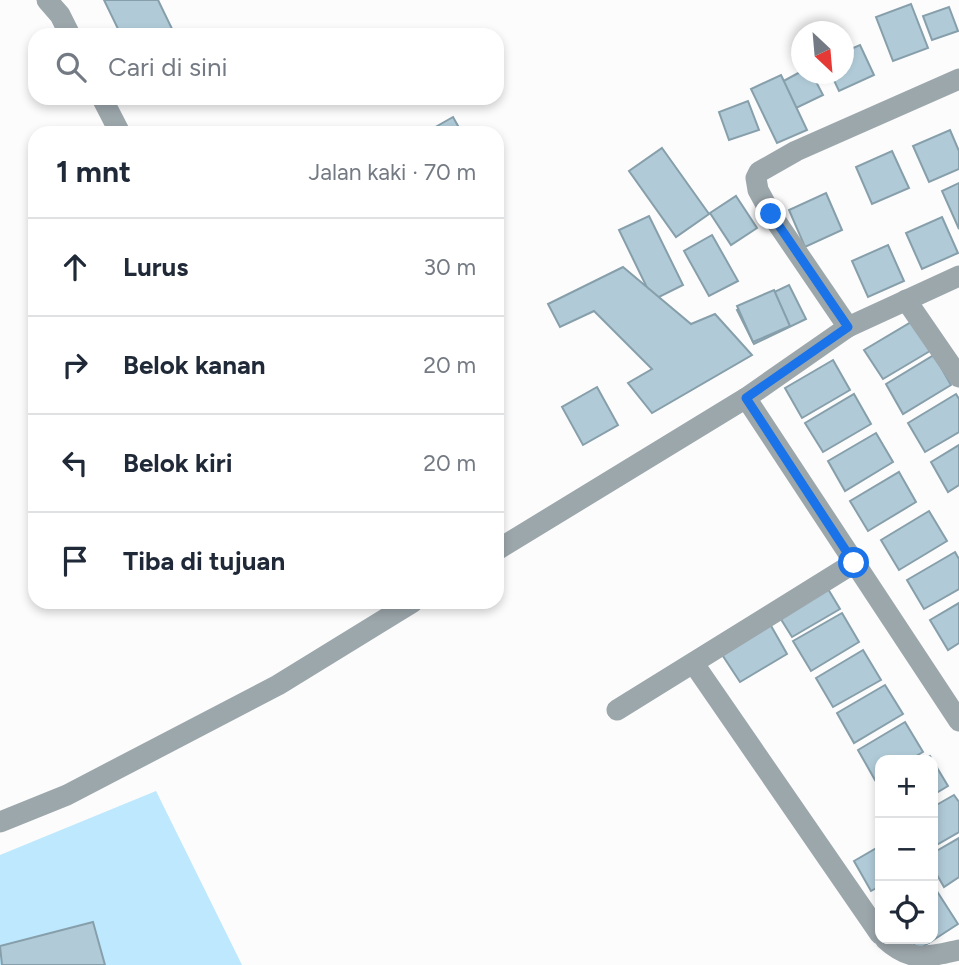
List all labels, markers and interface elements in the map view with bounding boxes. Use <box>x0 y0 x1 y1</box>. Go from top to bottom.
north arrow <box>791 21 854 84</box>
search box <box>28 28 504 105</box>
icon: search <box>52 48 90 86</box>
text: Cari di sini <box>108 51 228 83</box>
text: 1 mnt <box>56 153 131 190</box>
text: Jalan kaki · 70 m <box>308 158 476 186</box>
route end <box>755 198 786 229</box>
icon: ahead <box>56 248 94 286</box>
text: Lurus <box>123 251 188 283</box>
text: 30 m <box>423 253 476 281</box>
icon: right <box>56 346 94 384</box>
text: Belok kanan <box>123 349 266 381</box>
text: 20 m <box>423 351 476 379</box>
icon: left <box>56 444 94 482</box>
text: Belok kiri <box>123 447 232 479</box>
text: 20 m <box>423 449 476 477</box>
icon: arrive <box>56 542 94 580</box>
text: Tiba di tujuan <box>123 545 285 577</box>
route start <box>838 547 869 578</box>
map controls <box>875 755 938 944</box>
button: + <box>875 755 938 818</box>
button: − <box>875 818 938 881</box>
button: locate <box>875 881 938 944</box>

